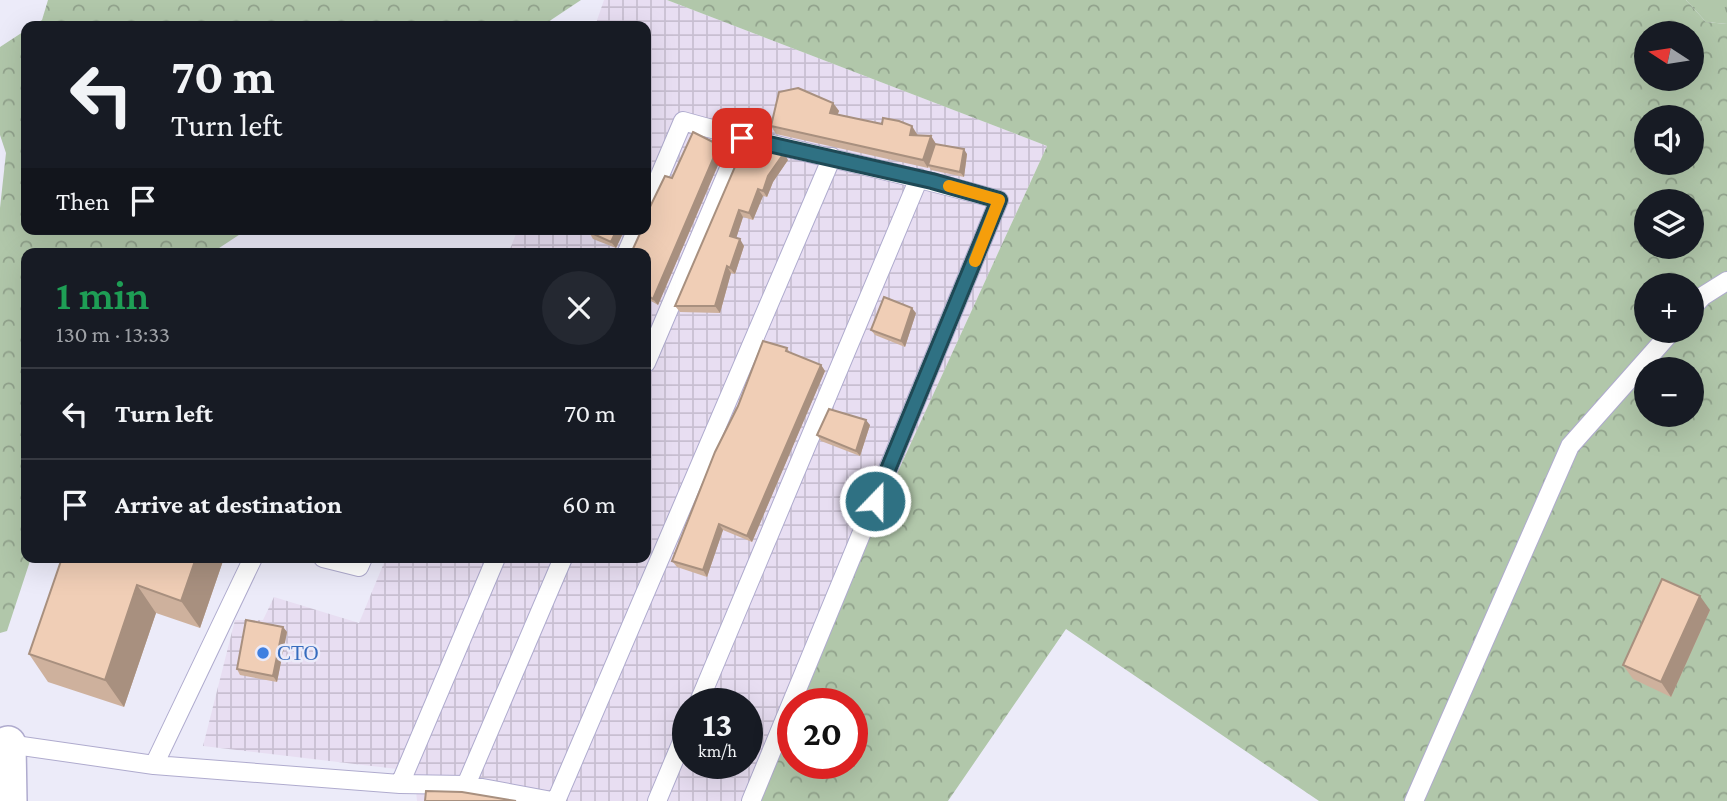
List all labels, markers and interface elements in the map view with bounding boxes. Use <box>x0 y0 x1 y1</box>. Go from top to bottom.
north arrow <box>1634 21 1704 91</box>
map controls <box>1634 21 1704 427</box>
icon: left <box>56 49 147 140</box>
text: 70 m <box>171 49 275 104</box>
button: sound <box>1634 105 1704 175</box>
text: Turn left <box>171 107 282 143</box>
pin <box>712 108 772 168</box>
icon: arrive <box>723 119 761 157</box>
icon: arrive <box>124 182 162 220</box>
text: Then <box>56 187 110 216</box>
button: layers <box>1634 189 1704 259</box>
text: 1 min <box>56 271 149 318</box>
button: close <box>542 271 616 345</box>
button: + <box>1634 273 1704 343</box>
text: 130 m · 13:33 <box>56 321 170 347</box>
button: − <box>1634 357 1704 427</box>
icon: left <box>56 395 94 433</box>
text: Turn left <box>115 399 213 428</box>
text: 70 m <box>564 399 616 428</box>
position arrow <box>838 464 912 538</box>
icon: arrive <box>56 486 94 524</box>
text: Arrive at destination <box>115 490 342 519</box>
text: 60 m <box>562 490 616 519</box>
place label: СТО <box>277 641 319 665</box>
marker: СТО <box>255 645 271 661</box>
speed limit sign: 20 <box>777 688 868 779</box>
text: 13 <box>702 705 733 744</box>
text: km/h <box>698 741 737 761</box>

